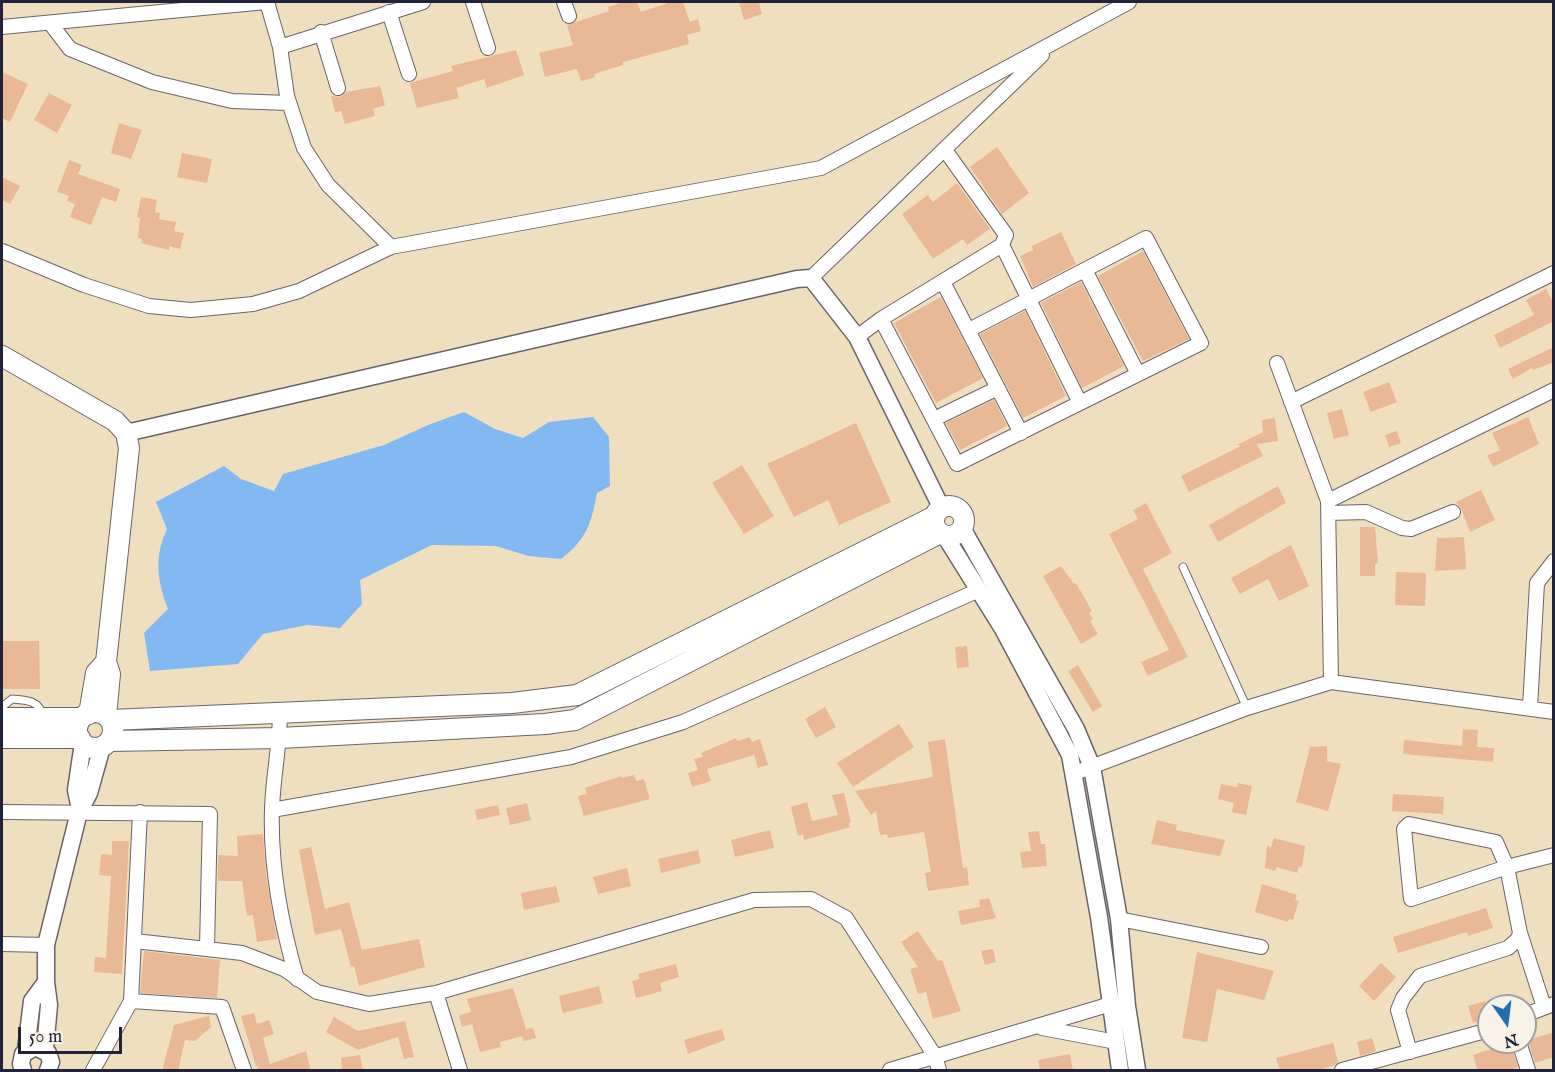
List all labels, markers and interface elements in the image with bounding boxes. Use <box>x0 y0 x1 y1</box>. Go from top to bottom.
north arrow <box>1477 994 1537 1054</box>
scale bar <box>21 1015 124 1053</box>
text: 50 m <box>29 1026 62 1049</box>
text: N <box>1502 1028 1520 1051</box>

